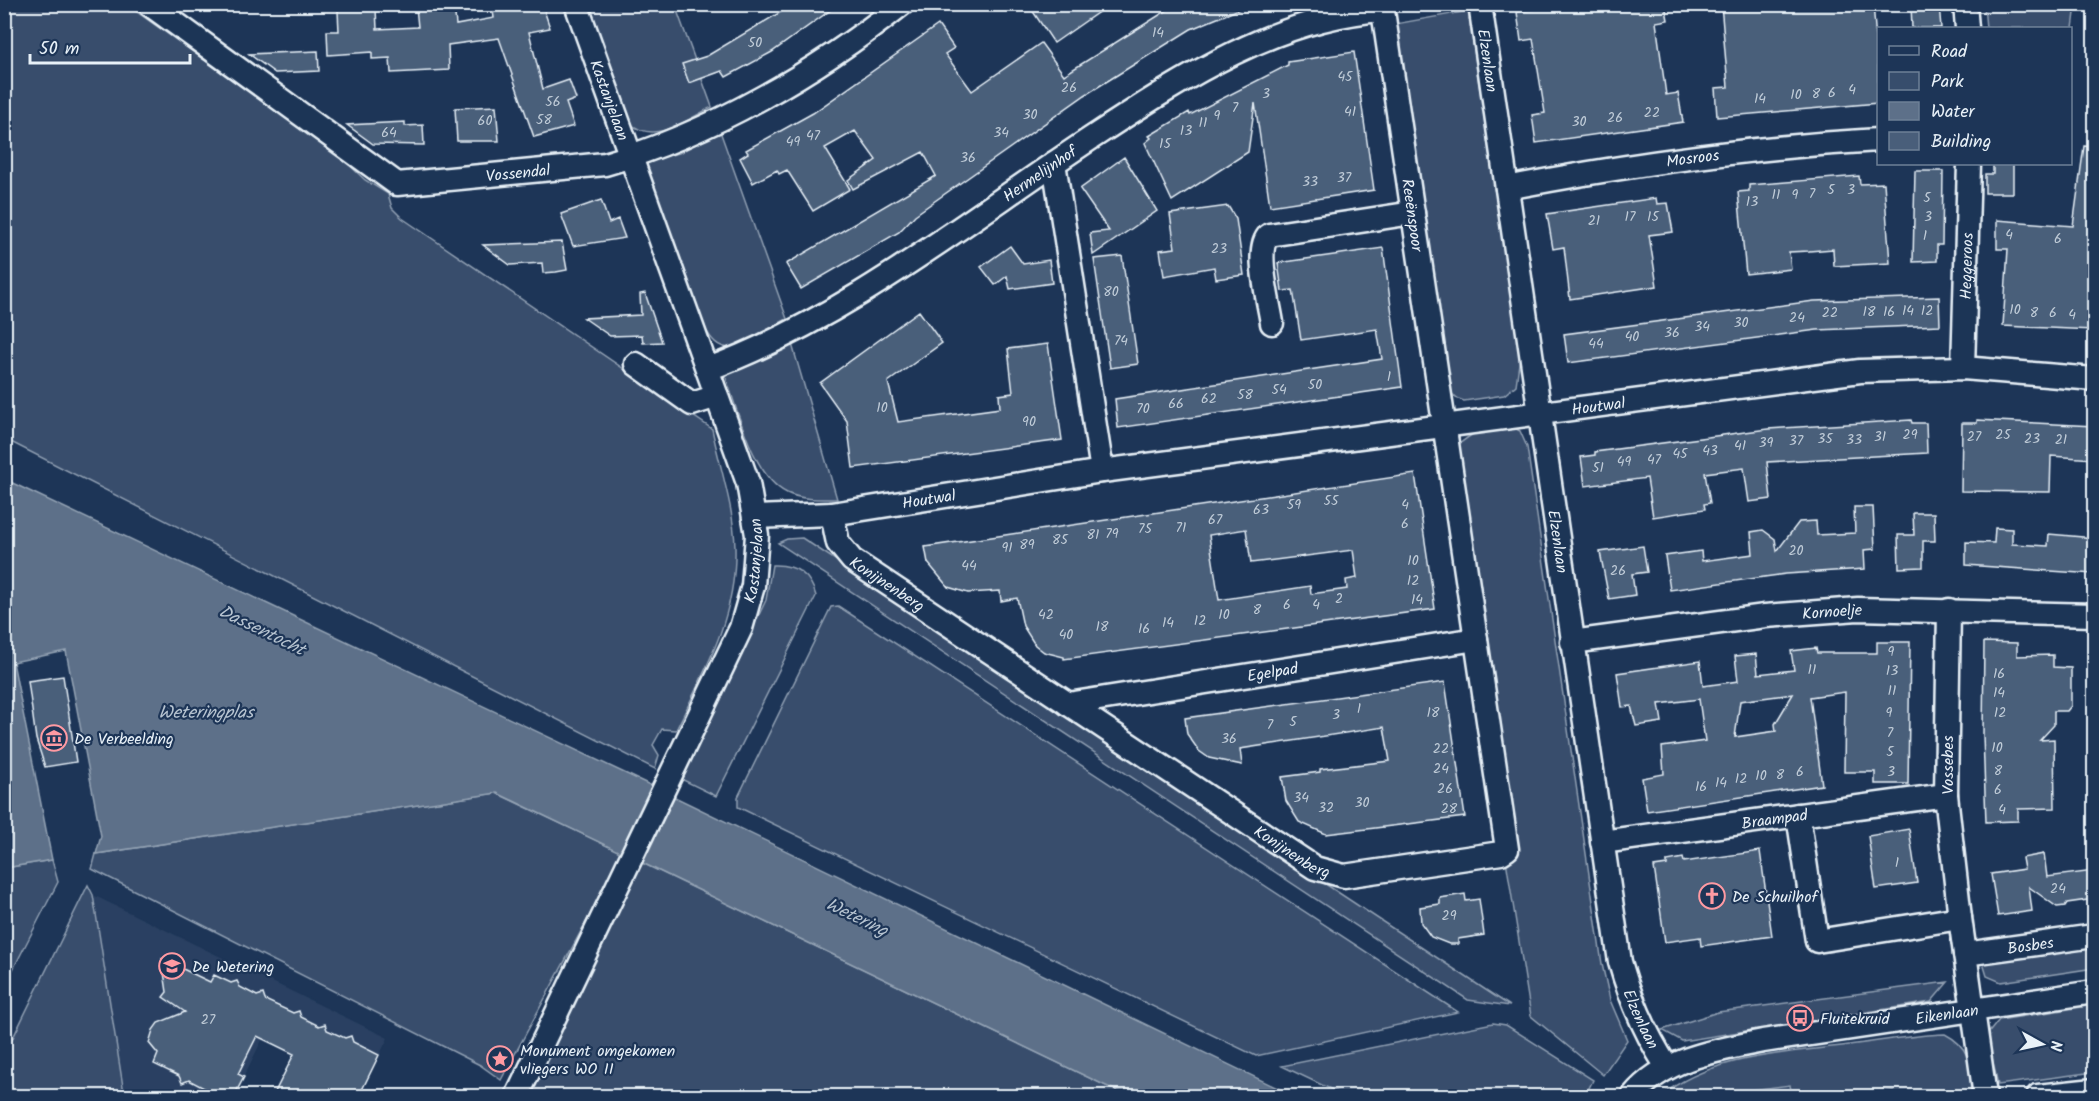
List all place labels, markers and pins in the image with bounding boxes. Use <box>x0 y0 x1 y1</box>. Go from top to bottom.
museum icon: De Verbeelding <box>39 723 69 753</box>
place label: De Verbeelding <box>74 727 174 752</box>
church icon: De Schuilhof <box>1697 881 1727 911</box>
place label: De Schuilhof <box>1732 885 1819 910</box>
school or university icon: De Wetering <box>157 951 187 981</box>
place label: De Wetering <box>192 955 274 980</box>
bus stop icon: Fluitekruid <box>1785 1003 1815 1033</box>
place label: Fluitekruid <box>1820 1007 1890 1032</box>
place label: Monument omgekomen vliegers WO II <box>520 1039 675 1082</box>
place icon: Monument omgekomen vliegers WO II <box>485 1044 515 1074</box>

